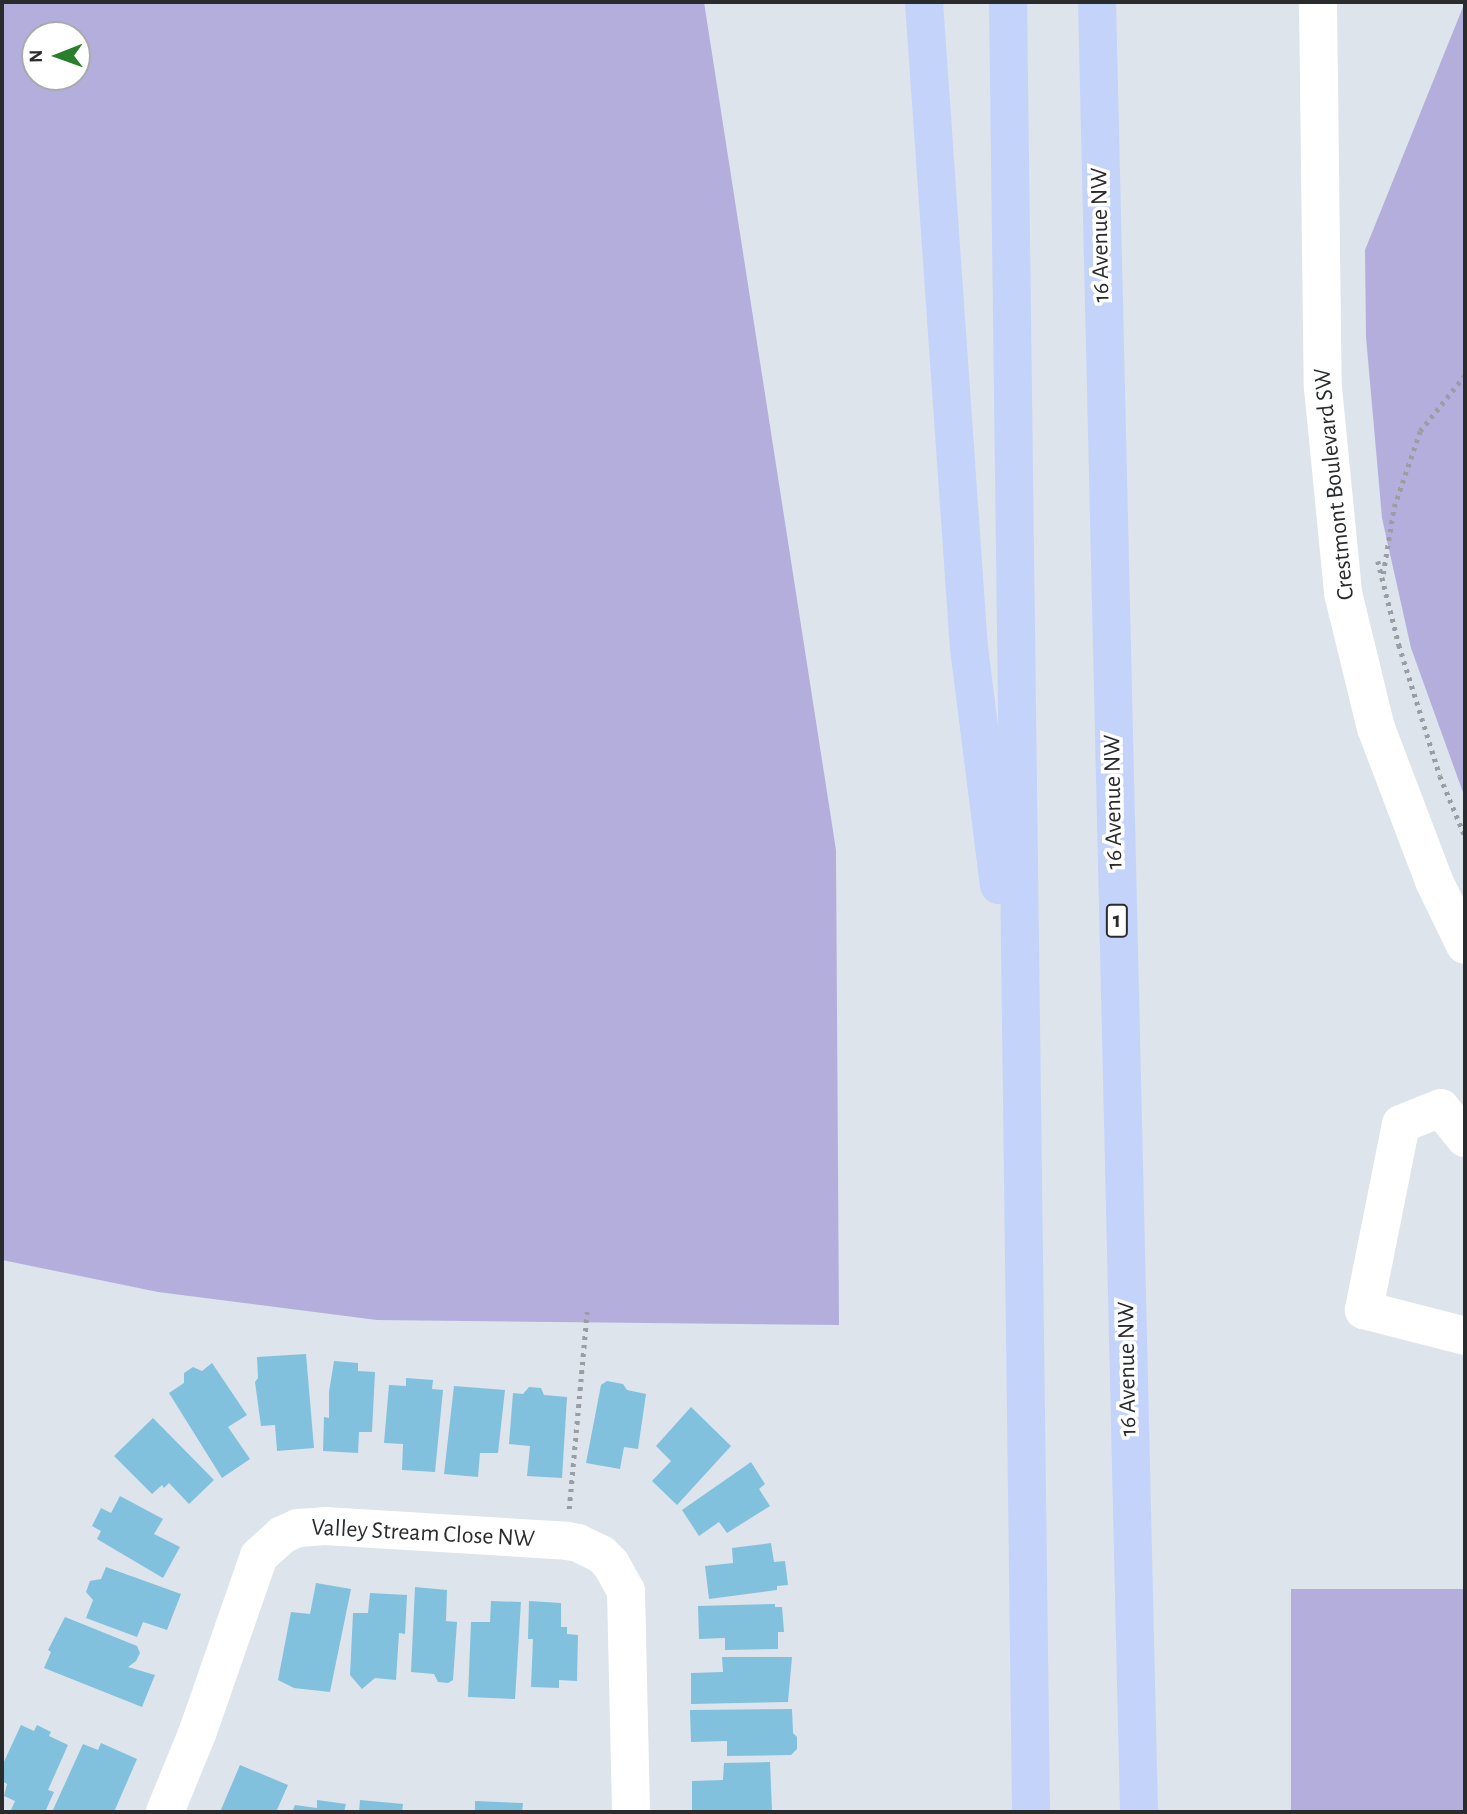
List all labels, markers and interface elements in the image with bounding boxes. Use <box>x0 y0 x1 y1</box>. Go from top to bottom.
north arrow <box>21 21 91 91</box>
text: N <box>27 50 46 63</box>
street label: 16 Avenue NW <box>1085 167 1117 303</box>
street label: Crestmont Boulevard SW <box>1308 367 1362 601</box>
street label: 16 Avenue NW <box>1098 734 1130 870</box>
road number: 1 <box>1105 902 1129 940</box>
street label: 16 Avenue NW <box>1112 1301 1144 1437</box>
street label: Valley Stream Close NW <box>311 1514 535 1554</box>

